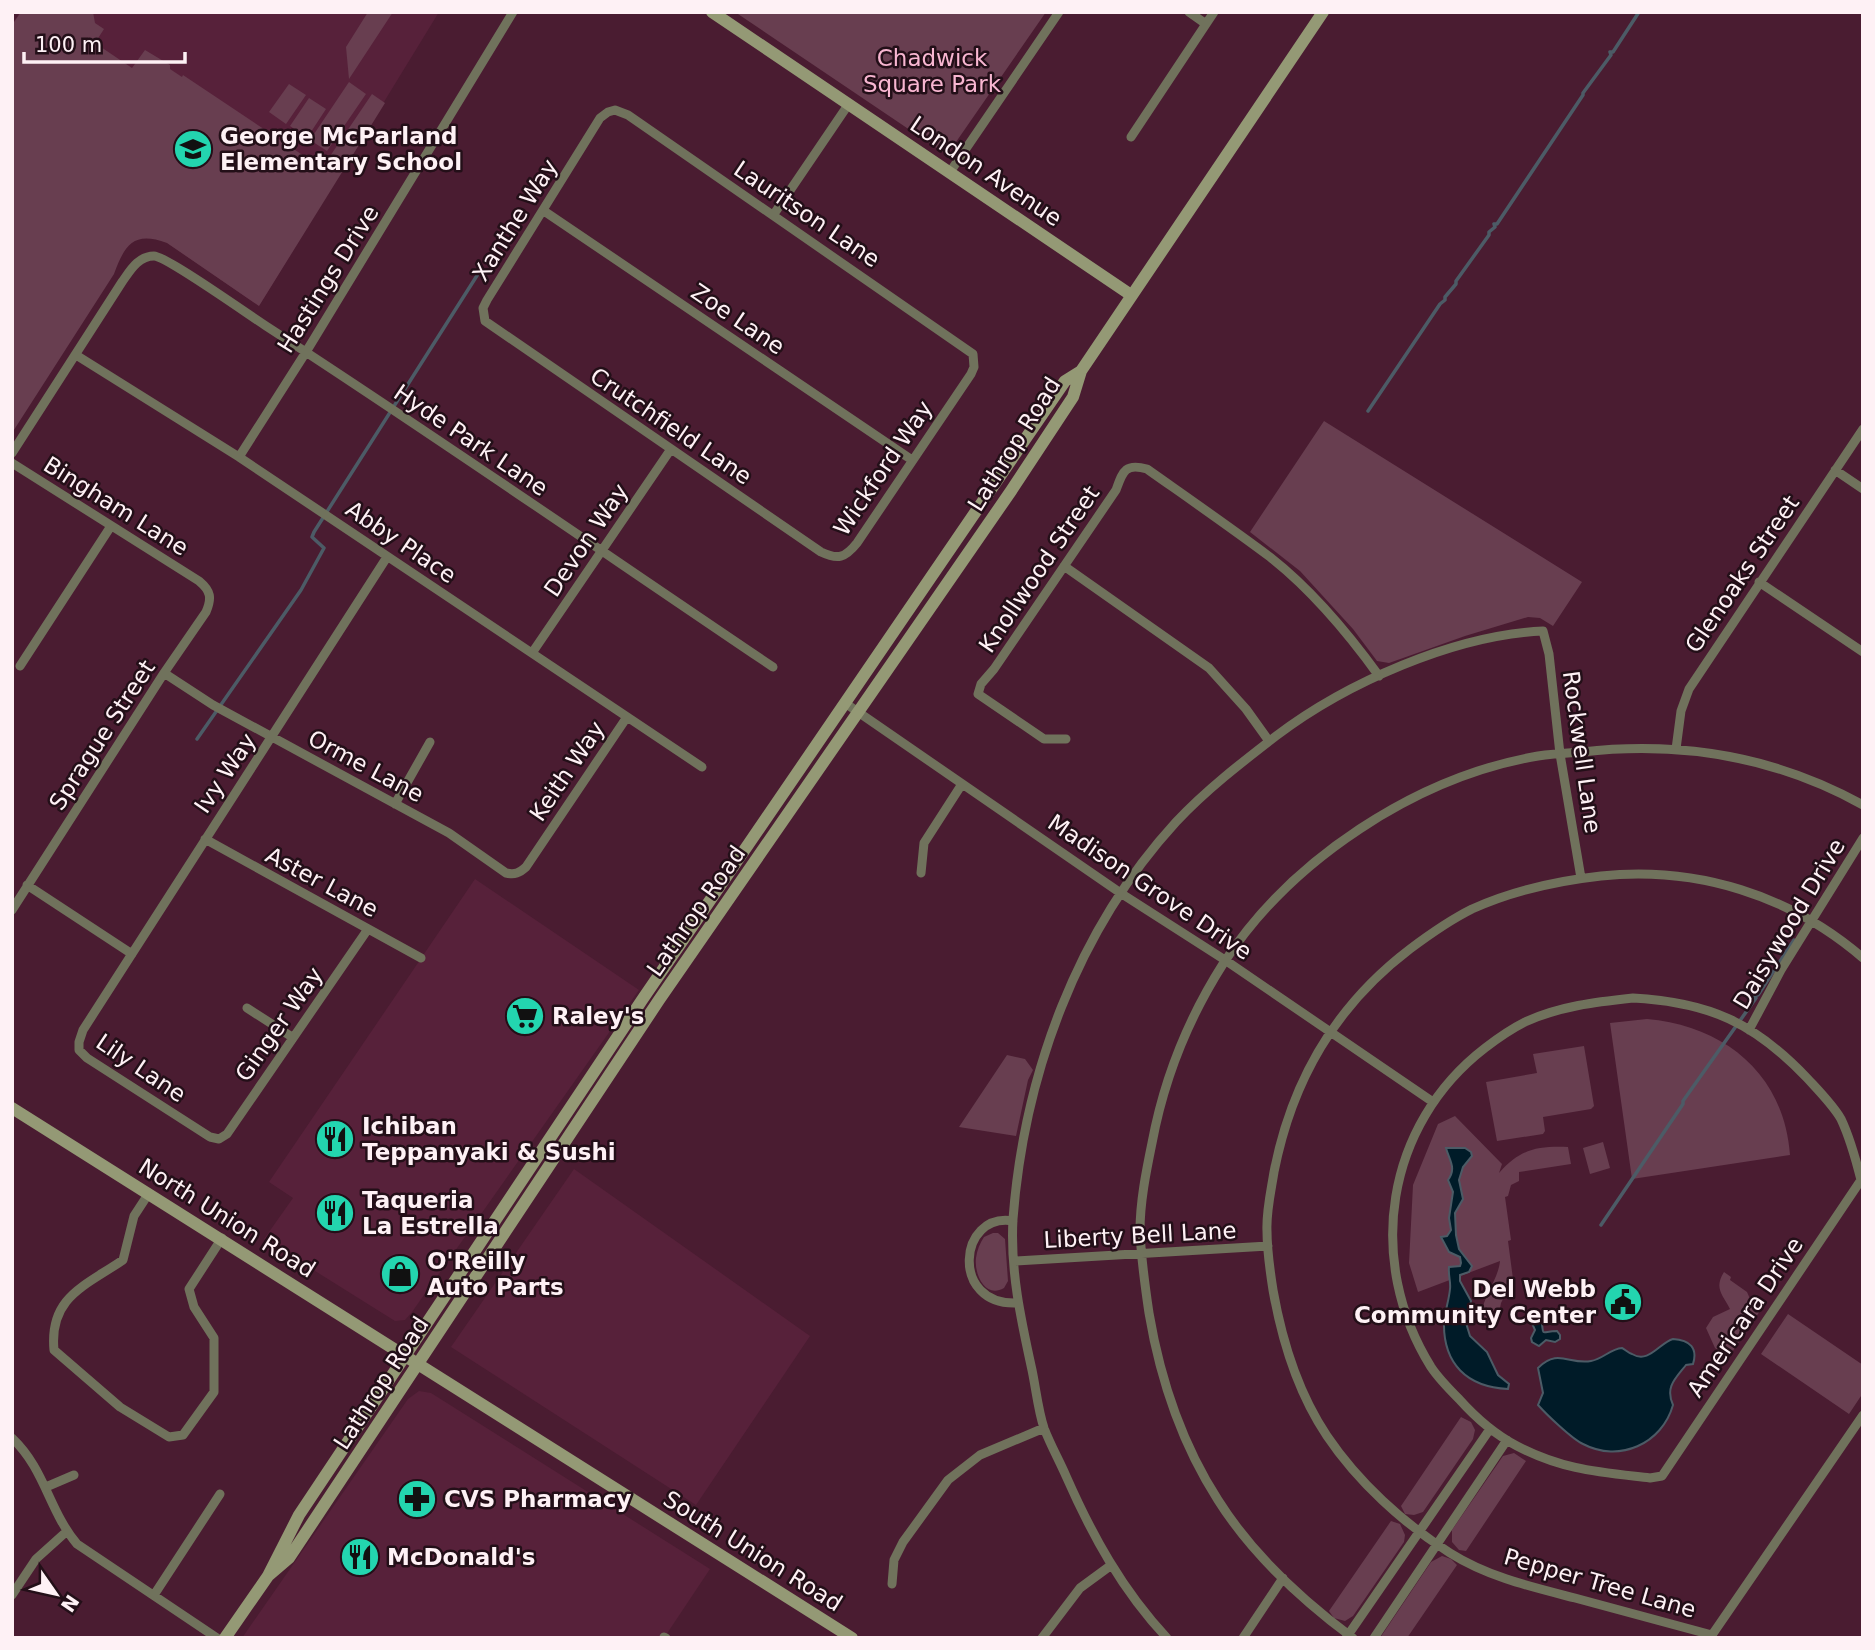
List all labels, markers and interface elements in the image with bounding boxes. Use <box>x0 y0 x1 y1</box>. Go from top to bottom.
scale bar <box>24 21 186 65</box>
text: 100 m <box>35 33 102 57</box>
park label: Chadwick Square Park <box>863 45 1002 97</box>
street label: London Avenue <box>905 111 1067 231</box>
place label: George McParland Elementary School <box>220 123 462 175</box>
school or university icon: George McParland Elementary School <box>172 128 214 170</box>
street label: Xanthe Way <box>467 154 563 286</box>
street label: Lauritson Lane <box>729 156 885 272</box>
street label: Hastings Drive <box>272 201 384 357</box>
street label: Zoe Lane <box>686 278 790 360</box>
street label: Crutchfield Lane <box>585 362 757 490</box>
street label: Lathrop Road <box>962 372 1066 516</box>
street label: Hyde Park Lane <box>389 379 553 501</box>
street label: Wickford Way <box>828 396 938 540</box>
street label: Bingham Lane <box>39 451 193 561</box>
street label: Devon Way <box>539 479 633 601</box>
street label: Knollwood Street <box>974 481 1104 657</box>
street label: Glenoaks Street <box>1680 491 1804 657</box>
street label: Abby Place <box>341 496 461 588</box>
street label: Sprague Street <box>44 655 160 815</box>
street label: Rockwell Lane <box>1558 669 1606 835</box>
street label: Keith Way <box>524 716 610 826</box>
street label: Orme Lane <box>304 725 428 807</box>
street label: Ivy Way <box>189 728 261 818</box>
street label: Madison Grove Drive <box>1043 809 1257 965</box>
street label: Daisywood Drive <box>1728 834 1850 1014</box>
street label: Lathrop Road <box>641 841 751 981</box>
street label: Aster Lane <box>261 842 383 922</box>
street label: Ginger Way <box>230 962 328 1086</box>
supermarket icon: Raley's <box>504 995 546 1037</box>
place label: Raley's <box>552 1003 644 1029</box>
street label: Lily Lane <box>91 1029 191 1107</box>
place label: Ichiban Teppanyaki & Sushi <box>362 1113 616 1165</box>
restaurant icon: Ichiban Teppanyaki & Sushi <box>314 1118 356 1160</box>
street label: North Union Road <box>134 1153 320 1283</box>
place label: Taqueria La Estrella <box>362 1187 499 1239</box>
restaurant icon: Taqueria La Estrella <box>314 1192 356 1234</box>
street label: Liberty Bell Lane <box>1043 1217 1237 1253</box>
street label: Americara Drive <box>1682 1232 1808 1402</box>
place label: O'Reilly Auto Parts <box>427 1248 564 1300</box>
shop icon: O'Reilly Auto Parts <box>379 1253 421 1295</box>
place label: Del Webb Community Center <box>1354 1276 1597 1328</box>
public building icon: Del Webb Community Center <box>1602 1281 1644 1323</box>
street label: Lathrop Road <box>328 1312 434 1454</box>
pharmacy icon: CVS Pharmacy <box>396 1478 438 1520</box>
street label: South Union Road <box>659 1485 847 1617</box>
place label: CVS Pharmacy <box>444 1486 631 1512</box>
restaurant icon: McDonald's <box>339 1536 381 1578</box>
street label: Pepper Tree Lane <box>1501 1543 1699 1623</box>
place label: McDonald's <box>387 1544 535 1570</box>
north arrow <box>21 1559 91 1629</box>
text: N <box>57 1591 84 1616</box>

